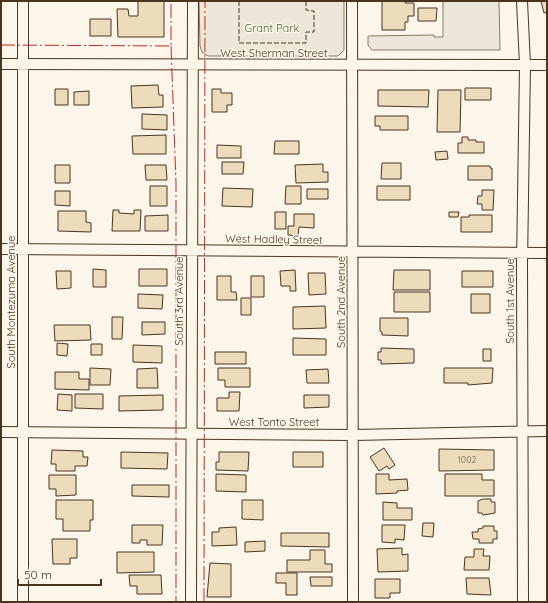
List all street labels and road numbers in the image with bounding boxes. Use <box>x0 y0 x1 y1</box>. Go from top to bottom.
street label: West Sherman Street <box>220 46 328 60</box>
street label: West Hadley Street <box>225 231 323 247</box>
street label: South Montezuma Avenue <box>4 236 18 368</box>
street label: South 3rd Avenue <box>172 256 186 346</box>
street label: South 2nd Avenue <box>334 256 348 348</box>
street label: South 1st Avenue <box>503 258 517 344</box>
street label: West Tonto Street <box>229 415 319 429</box>

